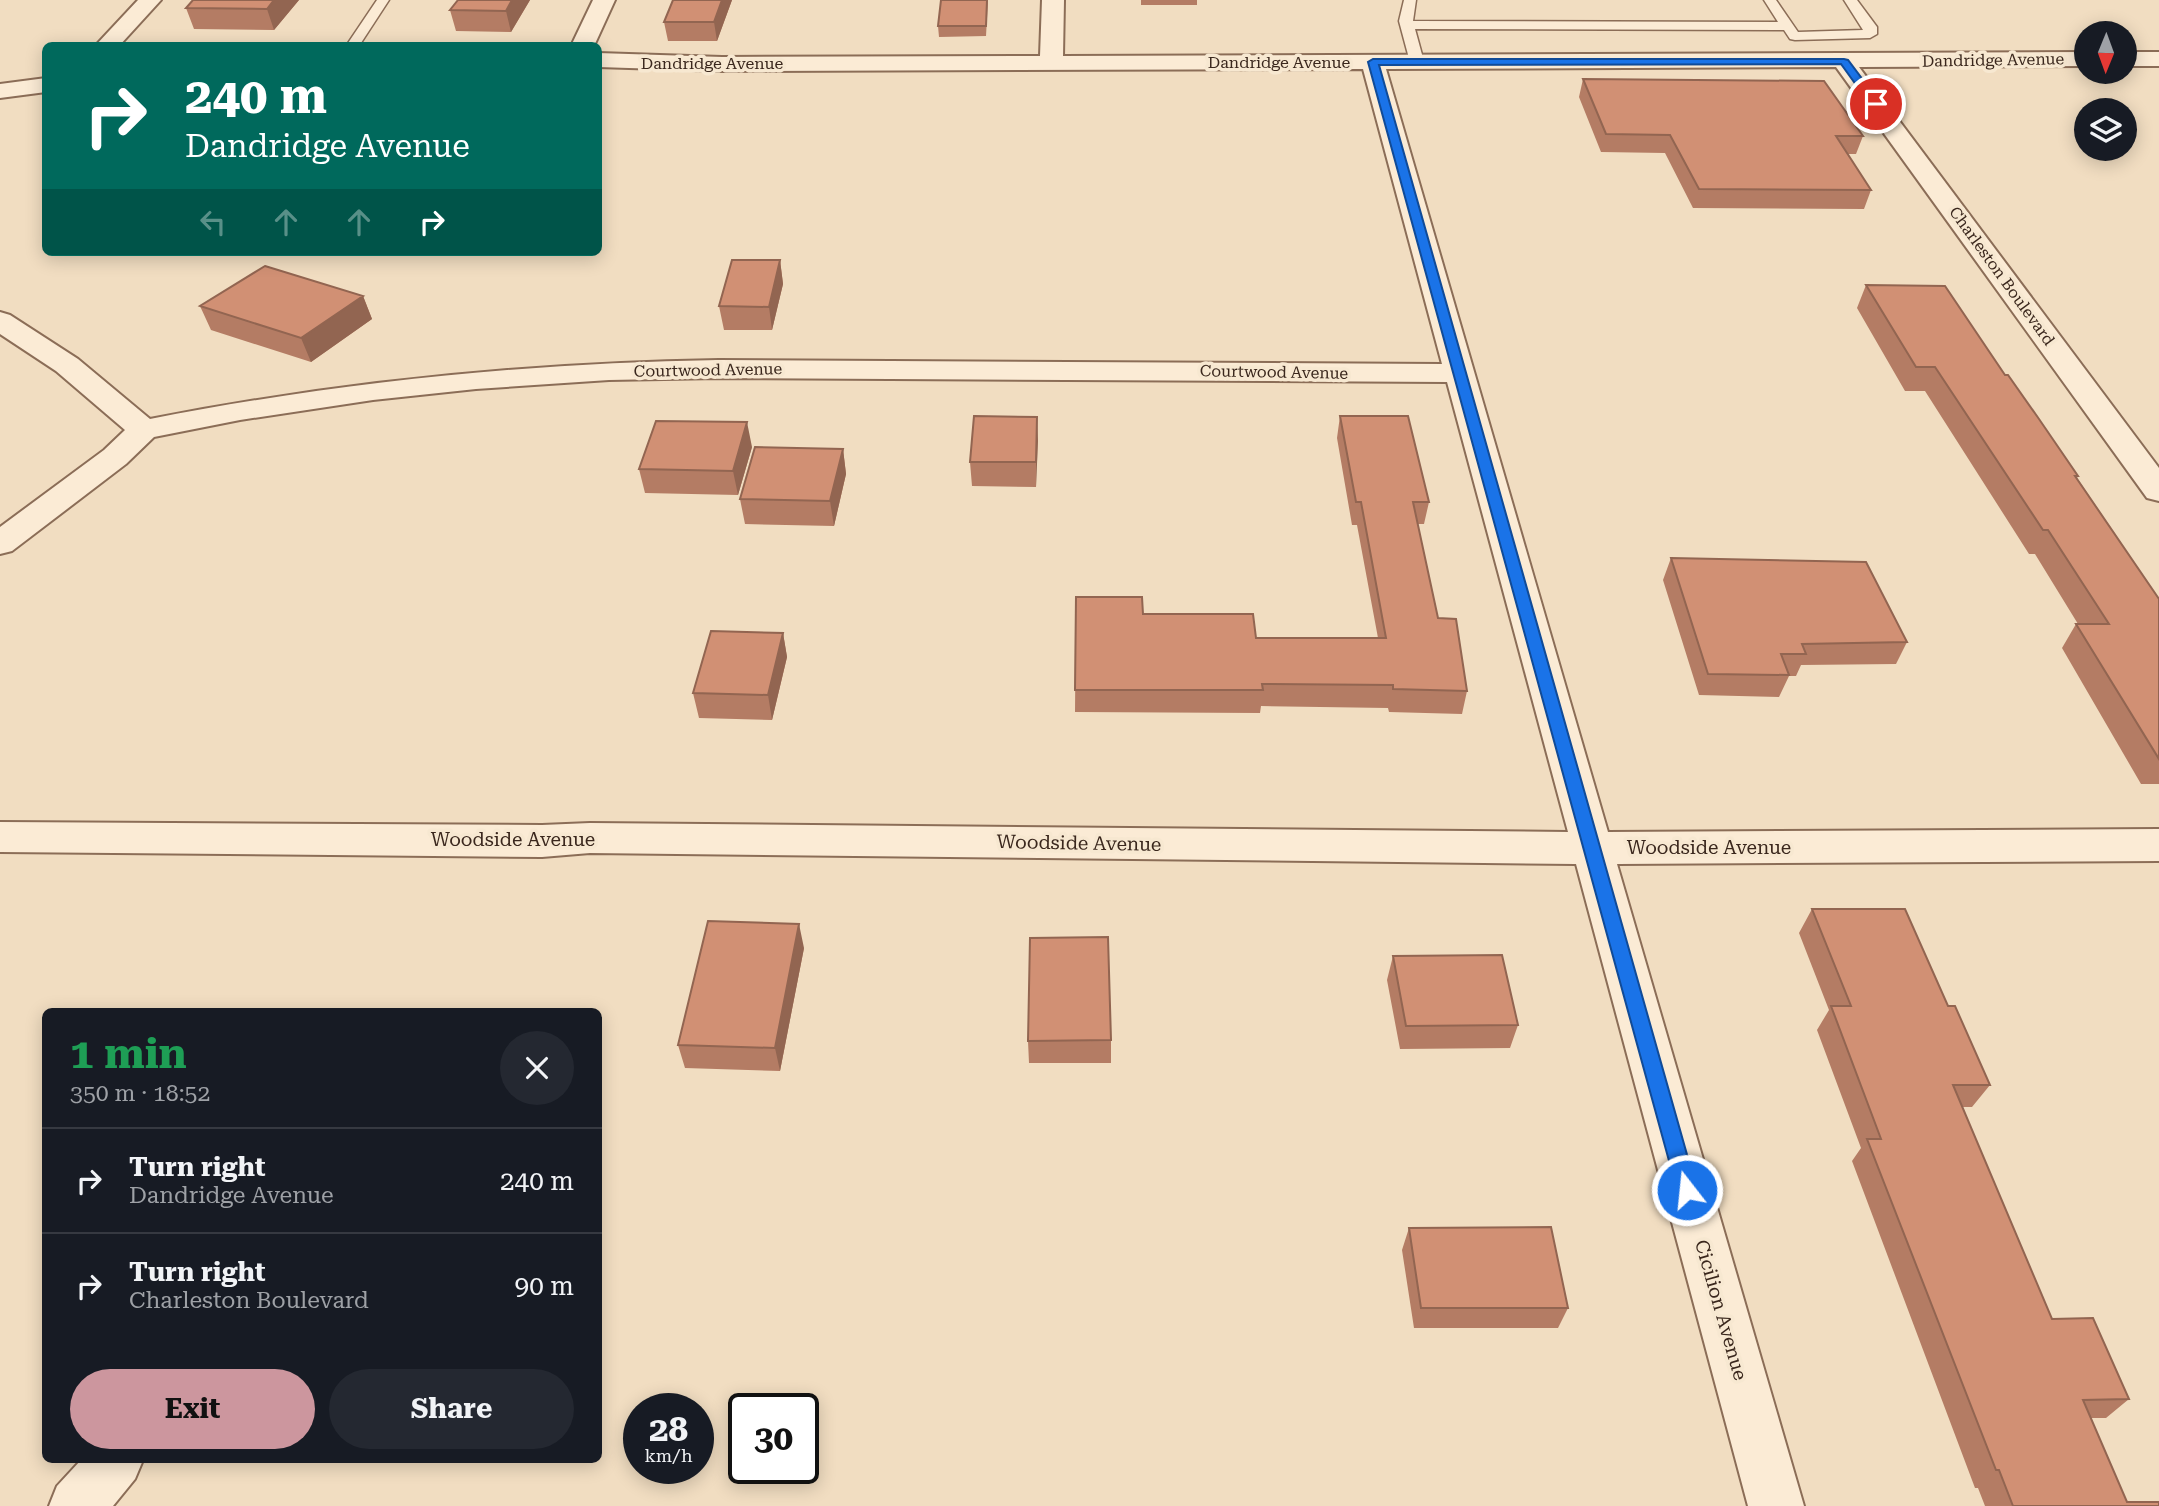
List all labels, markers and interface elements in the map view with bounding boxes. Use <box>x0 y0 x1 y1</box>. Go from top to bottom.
north arrow <box>2074 21 2137 84</box>
map controls <box>2074 21 2137 161</box>
street label: Dandridge Avenue <box>1922 49 2065 71</box>
street label: Dandridge Avenue <box>1208 53 1350 72</box>
street label: Dandridge Avenue <box>641 54 783 73</box>
text: 240 m <box>185 68 327 125</box>
icon: right <box>70 70 161 161</box>
pin <box>1846 74 1906 134</box>
icon: arrive <box>1857 85 1895 123</box>
button: layers <box>2074 98 2137 161</box>
text: Dandridge Avenue <box>185 127 470 165</box>
icon: left <box>194 203 232 241</box>
icon: ahead <box>267 203 305 241</box>
icon: ahead <box>340 203 378 241</box>
icon: right <box>413 203 451 241</box>
street label: Charleston Boulevard <box>1945 203 2059 349</box>
street label: Courtwood Avenue <box>634 359 783 381</box>
street label: Courtwood Avenue <box>1200 361 1349 383</box>
street label: Woodside Avenue <box>431 828 595 851</box>
street label: Woodside Avenue <box>996 830 1162 856</box>
street label: Woodside Avenue <box>1627 836 1791 859</box>
text: 1 min <box>70 1029 187 1078</box>
button: close <box>500 1031 574 1105</box>
text: 350 m · 18:52 <box>70 1080 210 1107</box>
text: Turn right <box>129 1152 265 1182</box>
position arrow <box>1650 1153 1724 1227</box>
icon: right <box>70 1162 108 1200</box>
text: 240 m <box>500 1166 574 1196</box>
text: Dandridge Avenue <box>129 1182 334 1209</box>
street label: Cicilion Avenue <box>1690 1237 1752 1383</box>
text: Turn right <box>129 1257 265 1287</box>
icon: right <box>70 1267 108 1305</box>
text: 90 m <box>515 1271 574 1301</box>
text: Charleston Boulevard <box>129 1287 369 1314</box>
button: Exit <box>70 1369 315 1449</box>
button: Share <box>329 1369 574 1449</box>
speed limit sign: 30 <box>728 1393 819 1484</box>
text: 28 <box>649 1409 688 1450</box>
text: km/h <box>644 1445 693 1466</box>

